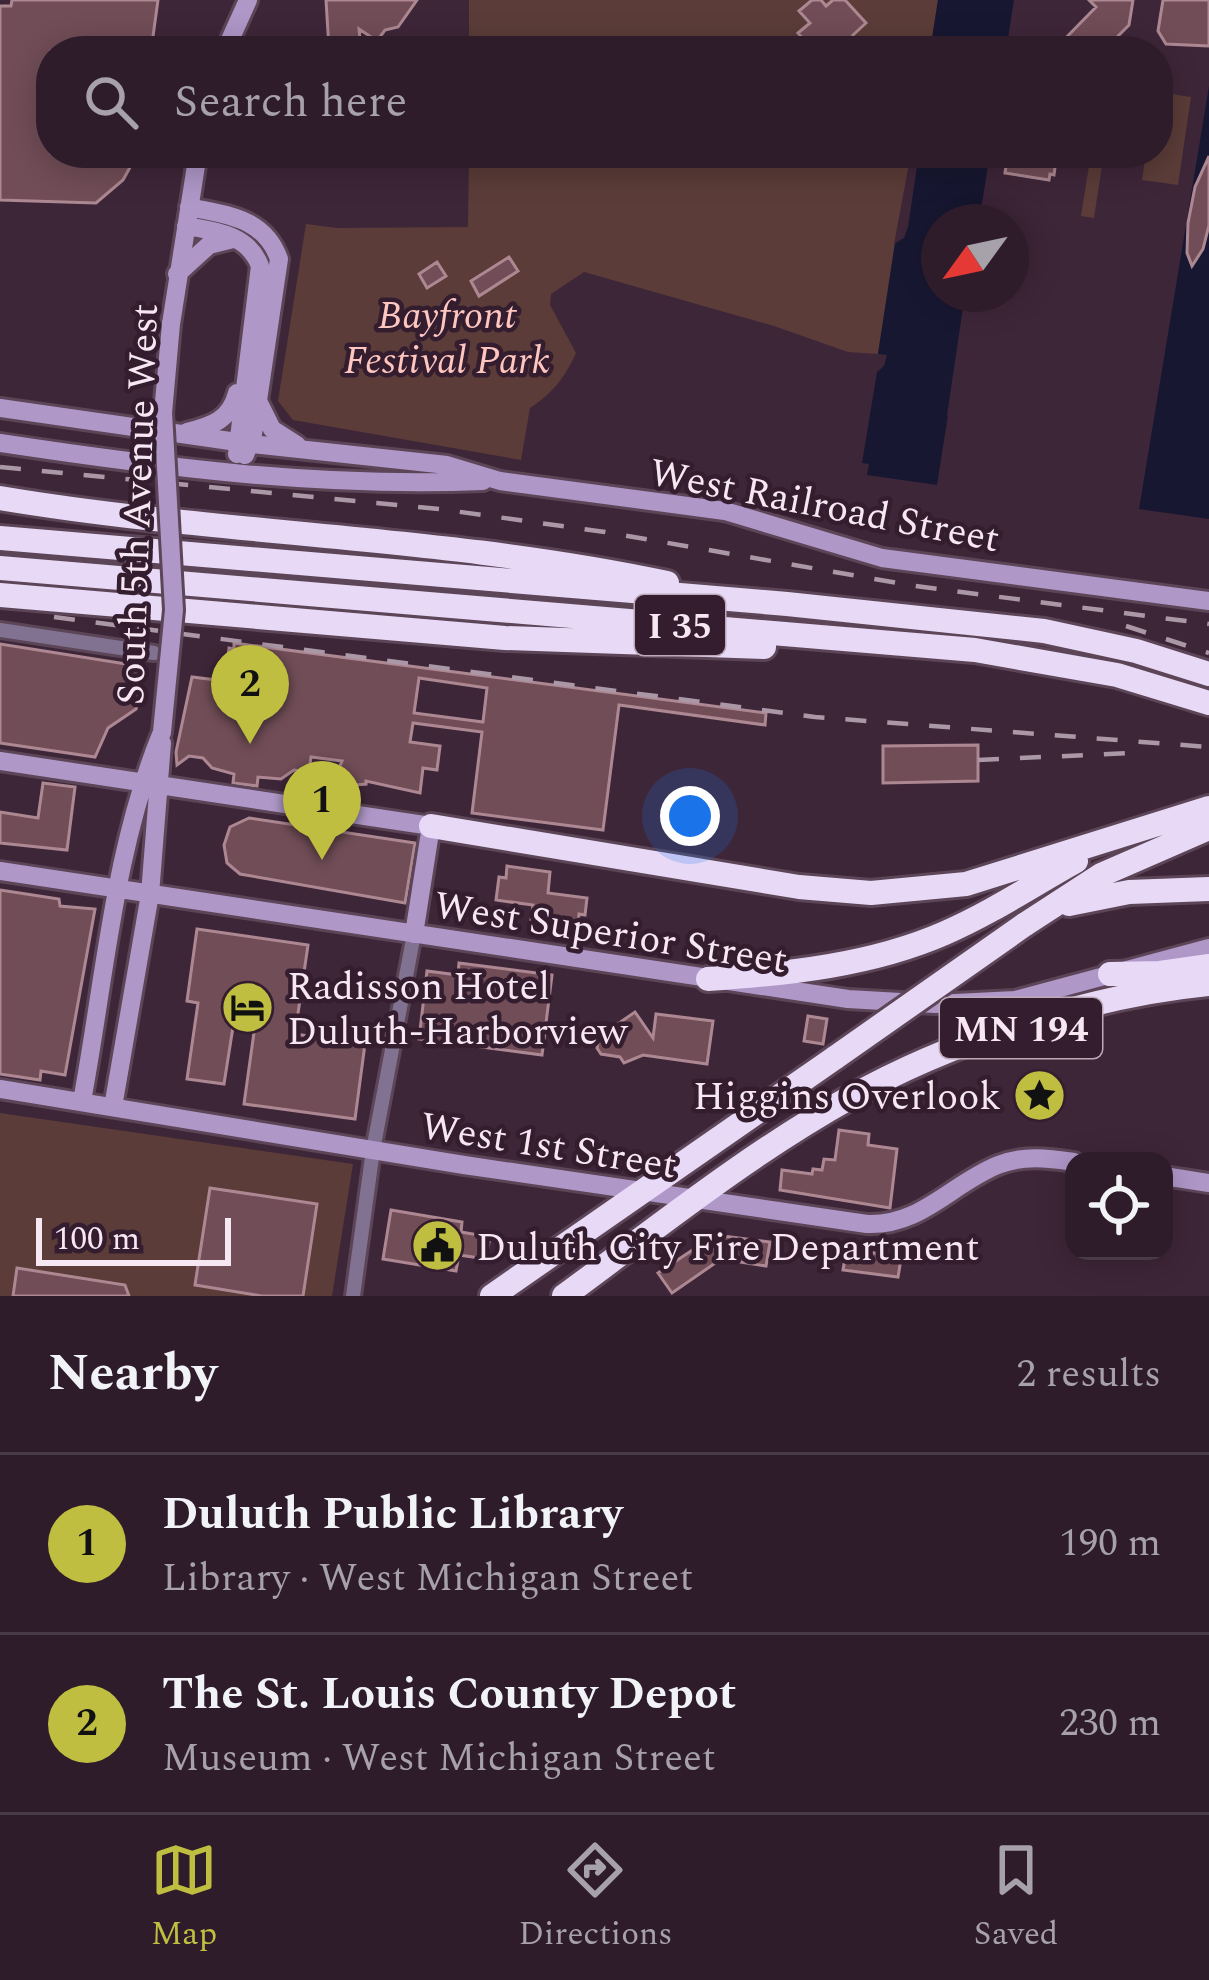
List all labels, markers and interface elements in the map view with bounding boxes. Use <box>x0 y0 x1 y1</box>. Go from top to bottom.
search box <box>36 36 1173 168</box>
text: Search here <box>174 68 407 137</box>
icon: search <box>78 69 144 135</box>
north arrow <box>921 204 1029 312</box>
park label: Bayfront Festival Park <box>344 287 550 391</box>
street label: South 5th Avenue West <box>102 302 175 706</box>
street label: West Railroad Street <box>645 444 1004 569</box>
road number: I 35 <box>635 595 725 655</box>
pin: 2 <box>211 645 289 744</box>
pin: 1 <box>283 761 361 860</box>
your location <box>660 786 720 846</box>
street label: West Superior Street <box>430 876 791 990</box>
place label: Radisson Hotel Duluth-Harborview <box>287 958 629 1062</box>
hotel icon: Radisson Hotel Duluth-Harborview <box>220 979 276 1035</box>
road number: MN 194 <box>940 998 1102 1058</box>
place icon: Higgins Overlook <box>1012 1067 1068 1123</box>
place label: Higgins Overlook <box>693 1068 1001 1127</box>
street label: West 1st Street <box>416 1097 681 1196</box>
map controls <box>1065 1152 1173 1260</box>
button: locate <box>1065 1152 1173 1260</box>
scale bar <box>36 1212 231 1265</box>
text: 100 m <box>54 1214 140 1264</box>
public building icon: Duluth City Fire Department <box>409 1218 465 1274</box>
place label: Duluth City Fire Department <box>476 1219 979 1278</box>
text: Nearby <box>48 1335 217 1413</box>
text: 2 results <box>1017 1345 1161 1404</box>
text: Duluth Public Library <box>162 1480 622 1549</box>
text: 1 <box>76 1514 98 1573</box>
text: 190 m <box>1059 1514 1161 1573</box>
text: Library · West Michigan Street <box>162 1549 693 1608</box>
text: The St. Louis County Depot <box>162 1660 736 1729</box>
text: 2 <box>76 1694 98 1753</box>
text: 230 m <box>1059 1694 1161 1753</box>
text: Museum · West Michigan Street <box>162 1729 716 1788</box>
tab: Map <box>151 1837 217 1959</box>
tab: Directions <box>518 1837 672 1959</box>
tab: Saved <box>974 1837 1058 1959</box>

